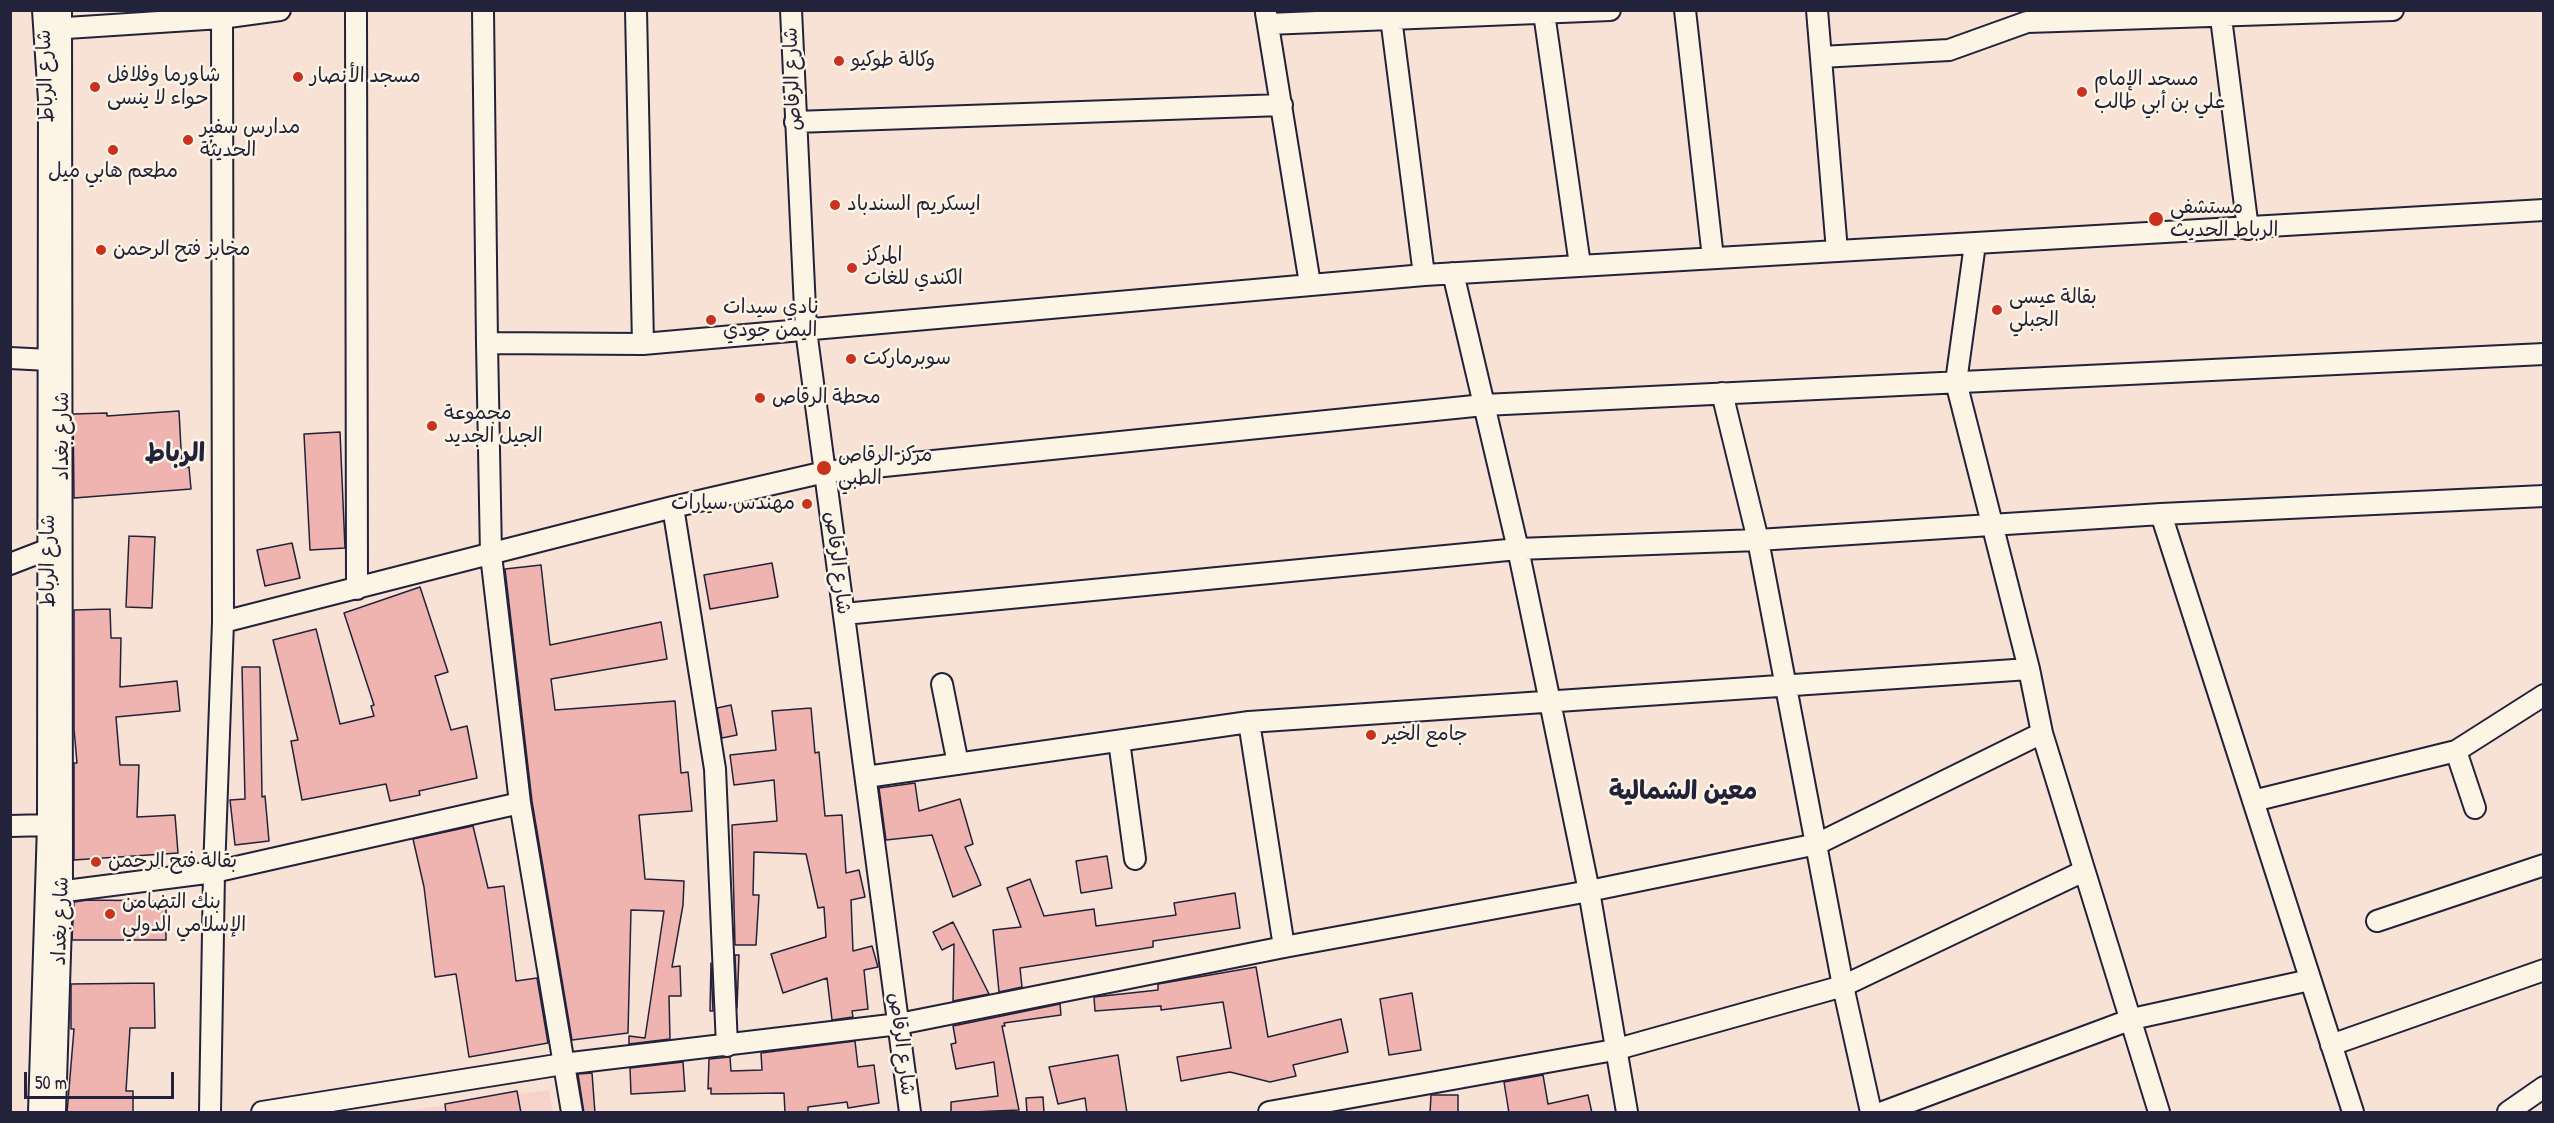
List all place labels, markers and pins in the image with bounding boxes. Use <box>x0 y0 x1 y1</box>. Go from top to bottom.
place label: وكالة طوكيو <box>851 49 935 73</box>
marker: وكالة طوكيو <box>832 54 846 68</box>
place label: شاورما وفلافل حواء لا ينسى <box>107 64 220 111</box>
place label: مسجد الأنصار <box>310 65 421 89</box>
place label: مسجد الإمام علي بن أبي طالب <box>2094 68 2225 115</box>
marker: مسجد الأنصار <box>291 70 305 84</box>
marker: شاورما وفلافل حواء لا ينسى <box>88 80 102 94</box>
marker: مسجد الإمام علي بن أبي طالب <box>2075 85 2089 99</box>
place label: مدارس سفير الحديثة <box>200 116 300 163</box>
marker: مدارس سفير الحديثة <box>181 133 195 147</box>
marker: مطعم هابي ميل <box>106 143 120 157</box>
place label: مطعم هابي ميل <box>48 160 178 184</box>
place label: ايسكريم السندباد <box>847 193 981 217</box>
place label: مستشفى الرباط الحديث <box>2170 196 2278 243</box>
marker: ايسكريم السندباد <box>828 198 842 212</box>
marker: مستشفى الرباط الحديث <box>2147 210 2165 228</box>
place label: مخابز فتح الرحمن <box>113 238 250 262</box>
marker: مخابز فتح الرحمن <box>94 243 108 257</box>
place label: المركز الكندي للغات <box>864 244 963 291</box>
marker: المركز الكندي للغات <box>845 261 859 275</box>
place label: بقالة عيسى الجبلي <box>2009 286 2097 333</box>
place label: نادي سيدات اليمن جودي <box>723 296 819 343</box>
marker: بقالة عيسى الجبلي <box>1990 303 2004 317</box>
marker: نادي سيدات اليمن جودي <box>704 313 718 327</box>
place label: سوبرماركت <box>863 347 951 371</box>
marker: سوبرماركت <box>844 352 858 366</box>
place label: محطة الرقاص <box>772 386 881 410</box>
marker: محطة الرقاص <box>753 391 767 405</box>
place label: مجموعة الجيل الجديد <box>444 402 543 449</box>
marker: مجموعة الجيل الجديد <box>425 419 439 433</box>
place label: مركز الرقاص الطبي <box>838 444 932 491</box>
marker: مركز الرقاص الطبي <box>815 459 833 477</box>
place label: مهندس سيارات <box>671 492 795 516</box>
marker: مهندس سيارات <box>800 497 814 511</box>
place label: جامع الخير <box>1383 723 1468 747</box>
marker: جامع الخير <box>1364 728 1378 742</box>
place label: بقالة فتح الرحمن <box>108 850 237 874</box>
marker: بقالة فتح الرحمن <box>89 855 103 869</box>
place label: بنك التضامن الإسلامي الدولي <box>122 891 246 938</box>
marker: بنك التضامن الإسلامي الدولي <box>103 907 117 921</box>

